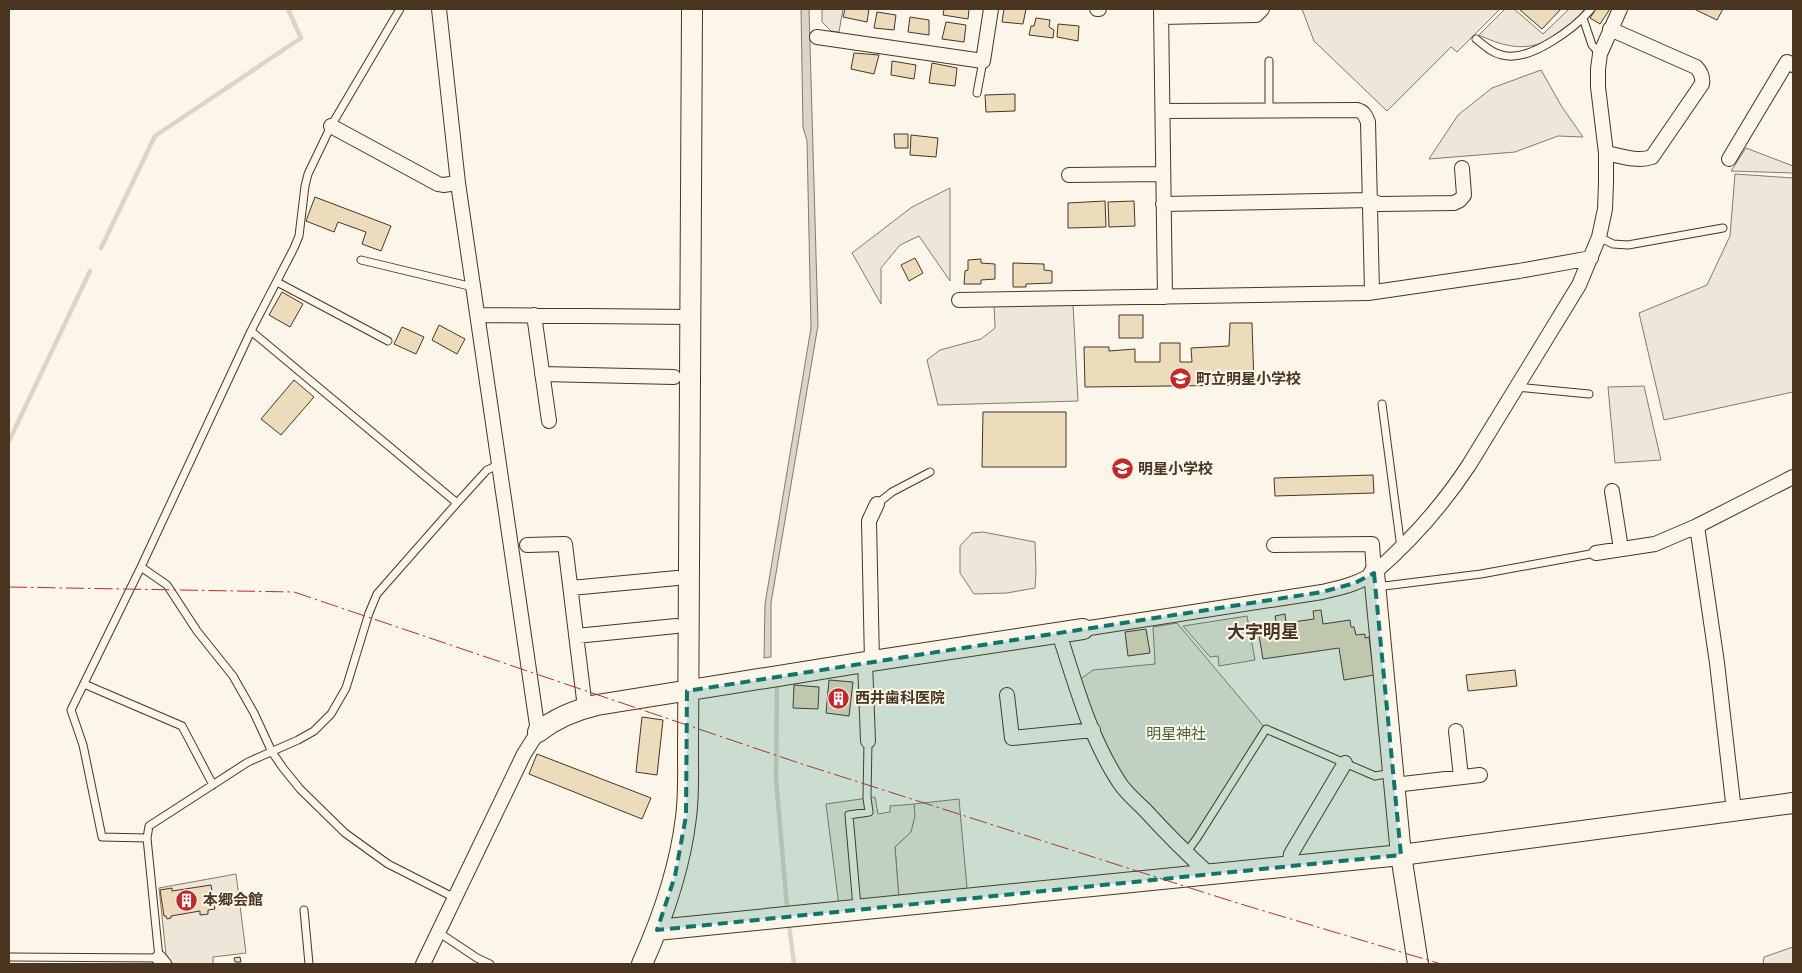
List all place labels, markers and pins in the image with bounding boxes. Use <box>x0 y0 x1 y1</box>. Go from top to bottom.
school or university icon: 町立明星小学校 <box>1168 367 1192 391</box>
place label: 町立明星小学校 <box>1196 370 1301 388</box>
school or university icon: 明星小学校 <box>1110 457 1134 481</box>
place label: 明星小学校 <box>1138 460 1213 478</box>
building icon: 西井歯科医院 <box>827 686 851 710</box>
place label: 西井歯科医院 <box>855 689 945 707</box>
building icon: 本郷会館 <box>175 888 199 912</box>
place label: 本郷会館 <box>203 891 263 909</box>

